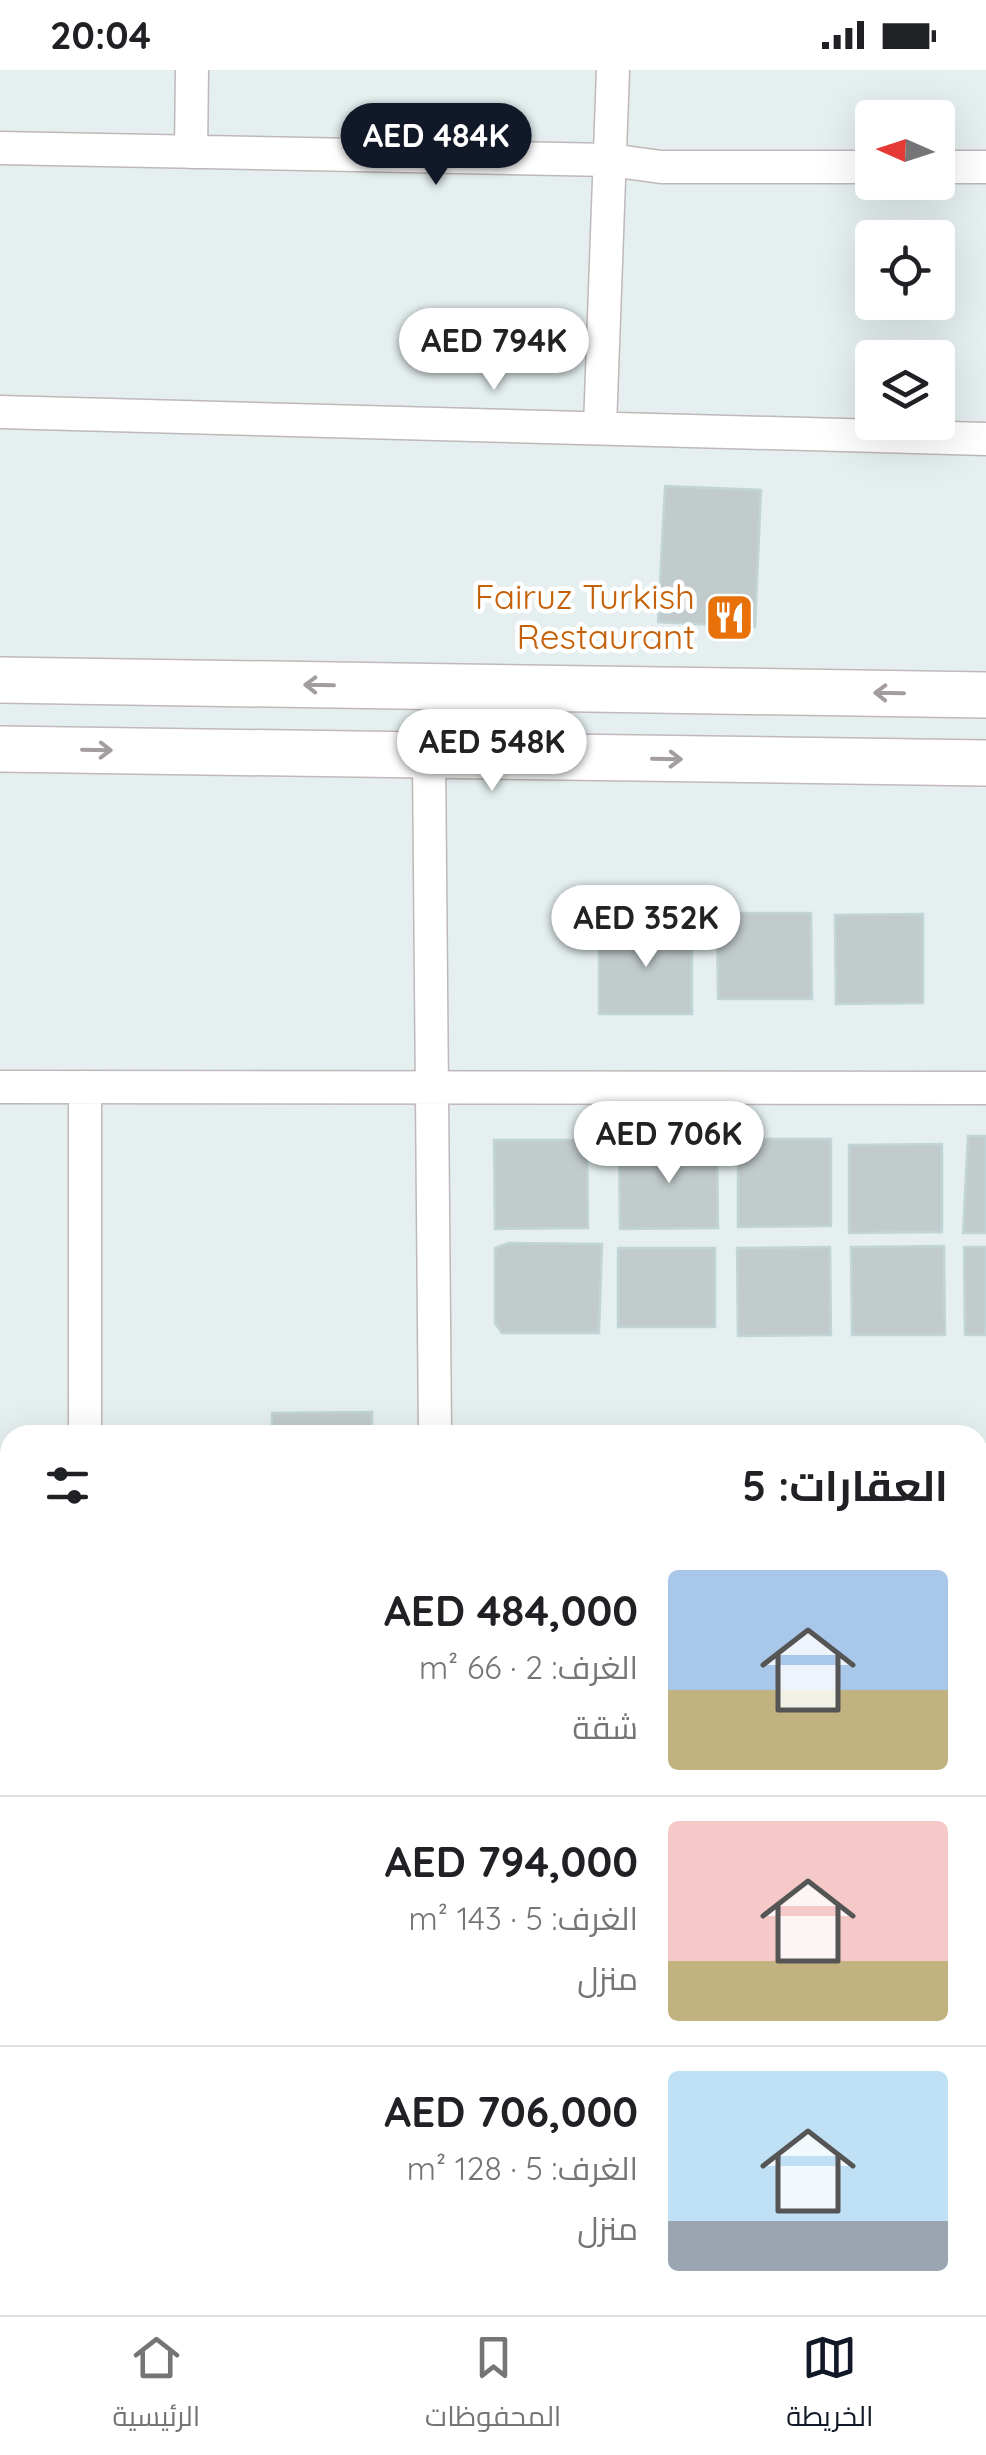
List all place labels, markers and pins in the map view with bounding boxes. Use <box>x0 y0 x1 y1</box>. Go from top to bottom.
pin: AED 484K <box>333 103 539 188</box>
pin: AED 794K <box>391 308 597 393</box>
place label: Fairuz Turkish Restaurant <box>475 574 695 658</box>
restaurant icon: Fairuz Turkish Restaurant <box>704 591 756 643</box>
pin: AED 548K <box>389 709 595 794</box>
pin: AED 352K <box>543 885 749 970</box>
pin: AED 706K <box>566 1101 772 1186</box>

